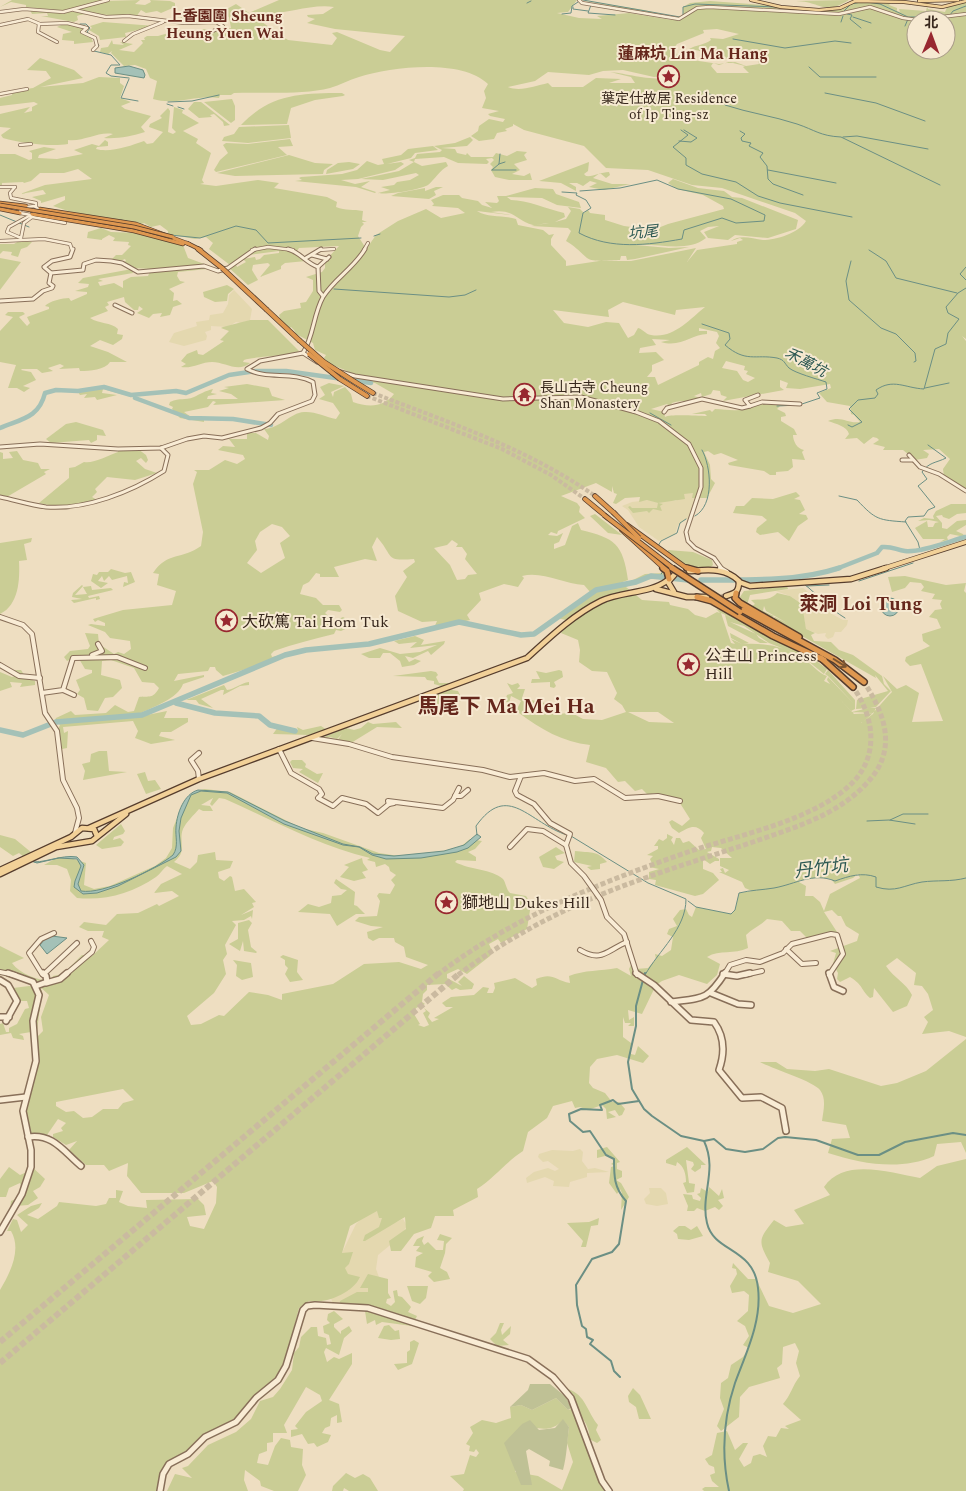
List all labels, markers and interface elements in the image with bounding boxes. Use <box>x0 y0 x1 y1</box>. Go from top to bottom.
district label: 上香園圍 Sheung Heung Yuen Wai <box>166 5 284 45</box>
north arrow <box>906 10 956 60</box>
text: 北 <box>924 12 938 33</box>
district label: 蓮麻坑 Lin Ma Hang <box>618 42 768 66</box>
place icon: 葉定仕故居 Residence of Ip Ting-sz <box>657 64 681 88</box>
place label: 葉定仕故居 Residence of Ip Ting-sz <box>601 88 737 125</box>
water label: 坑尾 <box>627 220 661 245</box>
water label: 禾萬坑 <box>780 342 833 384</box>
place label: 長山古寺 Cheung Shan Monastery <box>540 377 648 414</box>
temple icon: 長山古寺 Cheung Shan Monastery <box>512 383 536 407</box>
district label: 萊洞 Loi Tung <box>800 590 923 619</box>
place icon: 大砍篤 Tai Hom Tuk <box>214 609 238 633</box>
place label: 大砍篤 Tai Hom Tuk <box>242 610 389 634</box>
place label: 公主山 Princess Hill <box>705 644 817 686</box>
place icon: 公主山 Princess Hill <box>677 652 701 676</box>
one-way arrow <box>833 659 847 669</box>
district label: 馬尾下 Ma Mei Ha <box>417 691 595 723</box>
water label: 丹竹坑 <box>793 851 852 885</box>
place icon: 獅地山 Dukes Hill <box>434 890 458 914</box>
place label: 獅地山 Dukes Hill <box>462 891 590 915</box>

